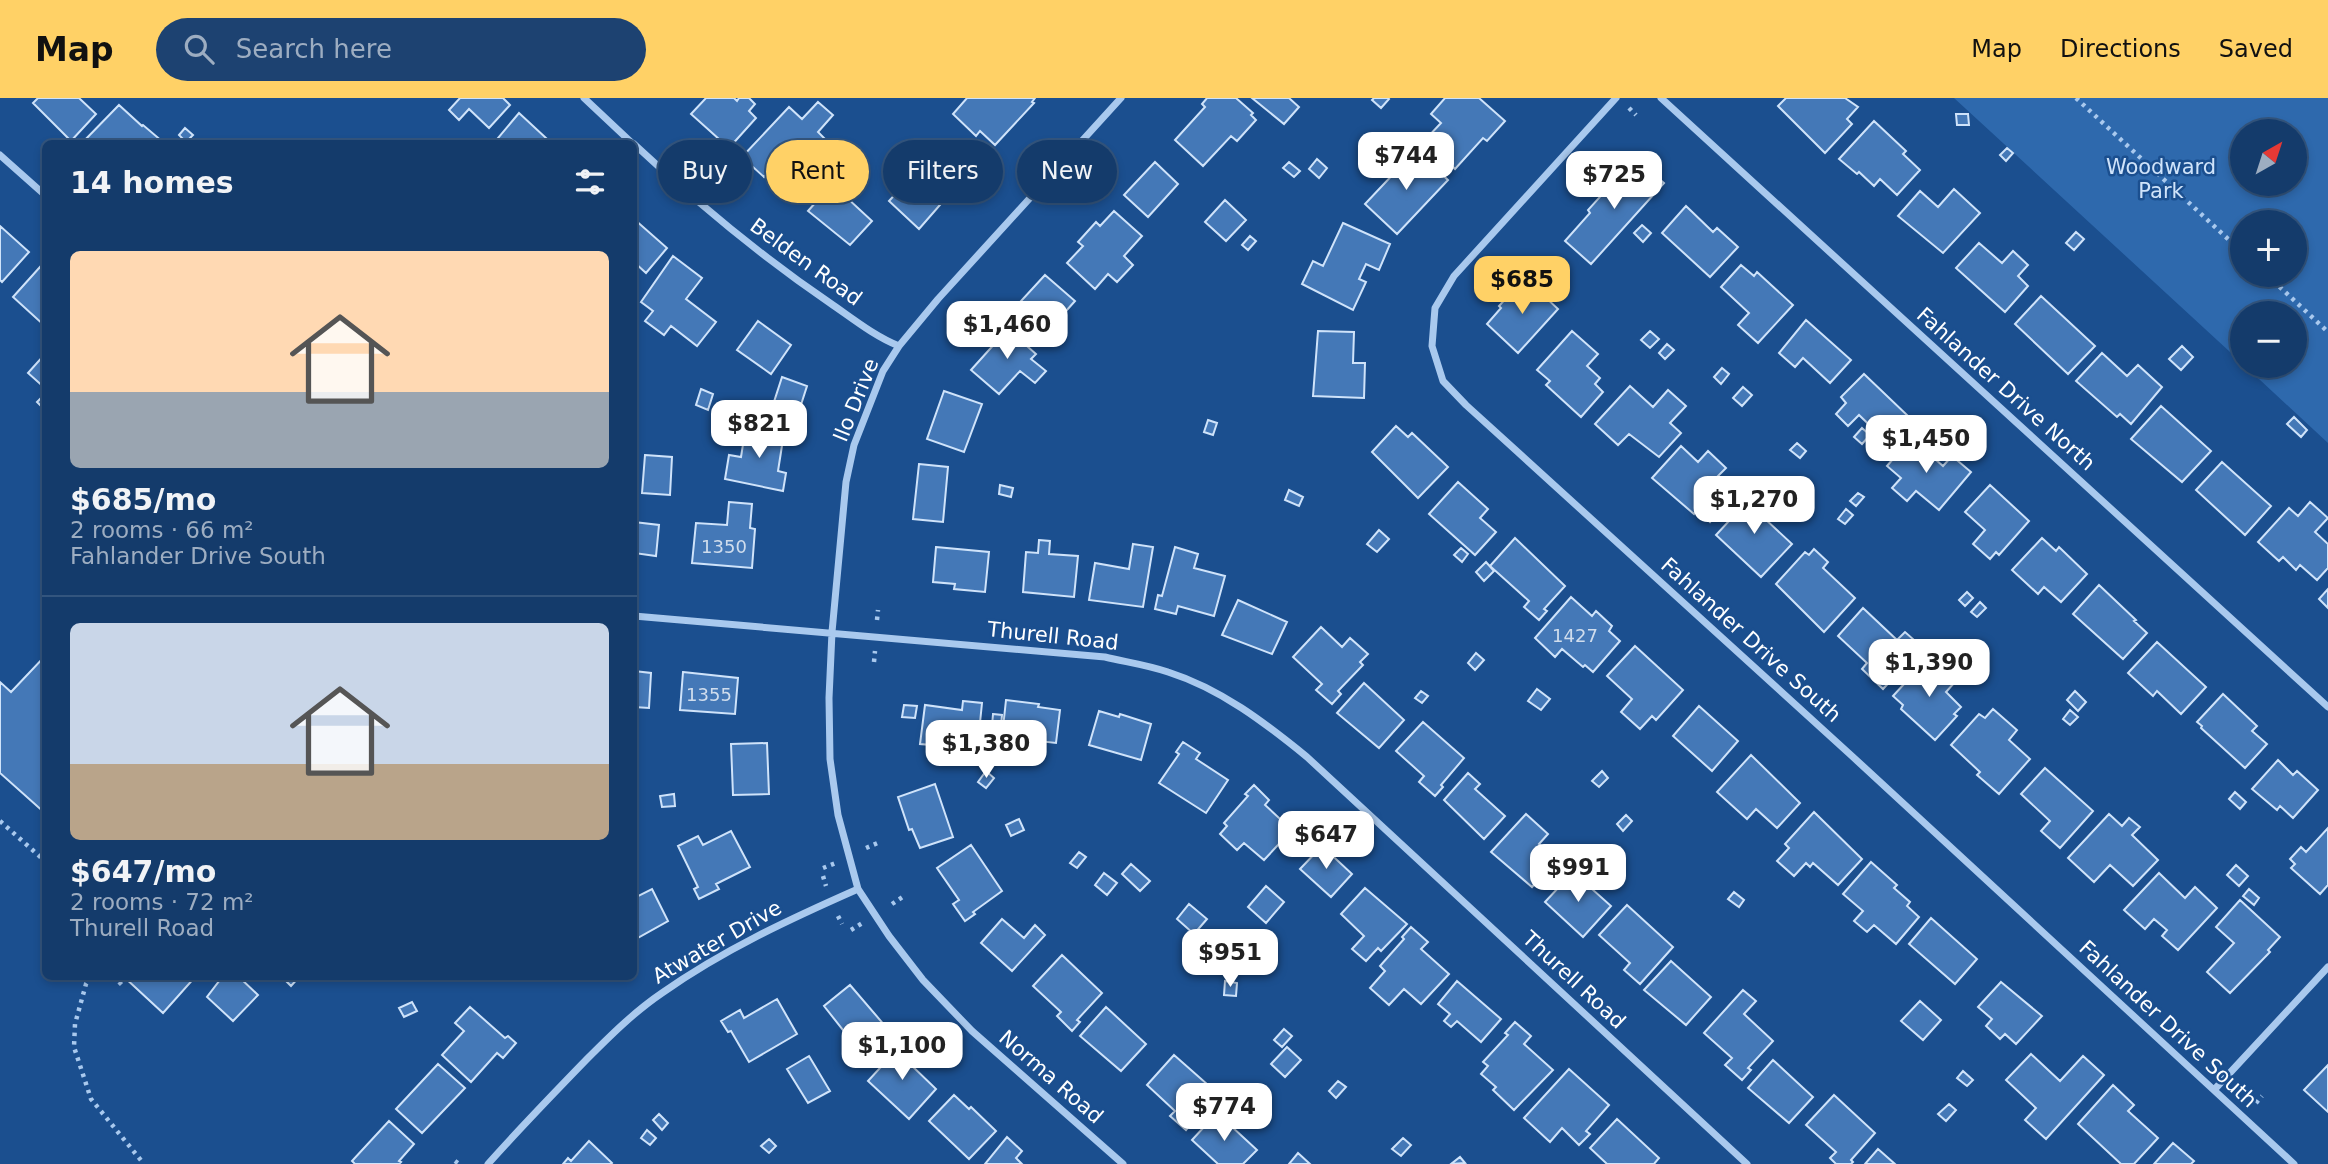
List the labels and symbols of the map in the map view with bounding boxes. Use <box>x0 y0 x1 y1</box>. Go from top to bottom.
north arrow <box>2230 119 2306 196</box>
pin: $744 <box>1365 132 1447 192</box>
pin: $725 <box>1573 152 1655 211</box>
park label: Woodward Park <box>2106 155 2216 203</box>
street label: Belden Road <box>746 213 866 311</box>
pin: $685 <box>1481 256 1563 316</box>
pin: $1,460 <box>950 302 1064 361</box>
street label: Fahlander Drive North <box>1912 303 2100 475</box>
street label: Ilo Drive <box>828 355 884 445</box>
pin: $821 <box>718 400 800 460</box>
pin: $1,450 <box>1869 416 1983 475</box>
pin: $1,270 <box>1697 476 1811 536</box>
house number: 1350 <box>701 536 747 557</box>
street label: Fahlander Drive South <box>1656 553 1846 727</box>
street label: Thurell Road <box>985 617 1120 655</box>
house number: 1427 <box>1552 625 1598 646</box>
pin: $1,390 <box>1872 640 1986 699</box>
house number: 1355 <box>686 684 732 705</box>
pin: $1,380 <box>929 720 1043 780</box>
pin: $647 <box>1285 812 1367 871</box>
pin: $991 <box>1537 844 1619 904</box>
street label: Atwater Drive <box>648 895 786 989</box>
street label: Thurell Road <box>1517 926 1630 1034</box>
pin: $951 <box>1189 930 1271 989</box>
street label: Fahlander Drive South <box>2074 936 2262 1112</box>
pin: $1,100 <box>845 1023 959 1082</box>
street label: Norma Road <box>994 1025 1108 1129</box>
pin: $774 <box>1183 1084 1265 1143</box>

